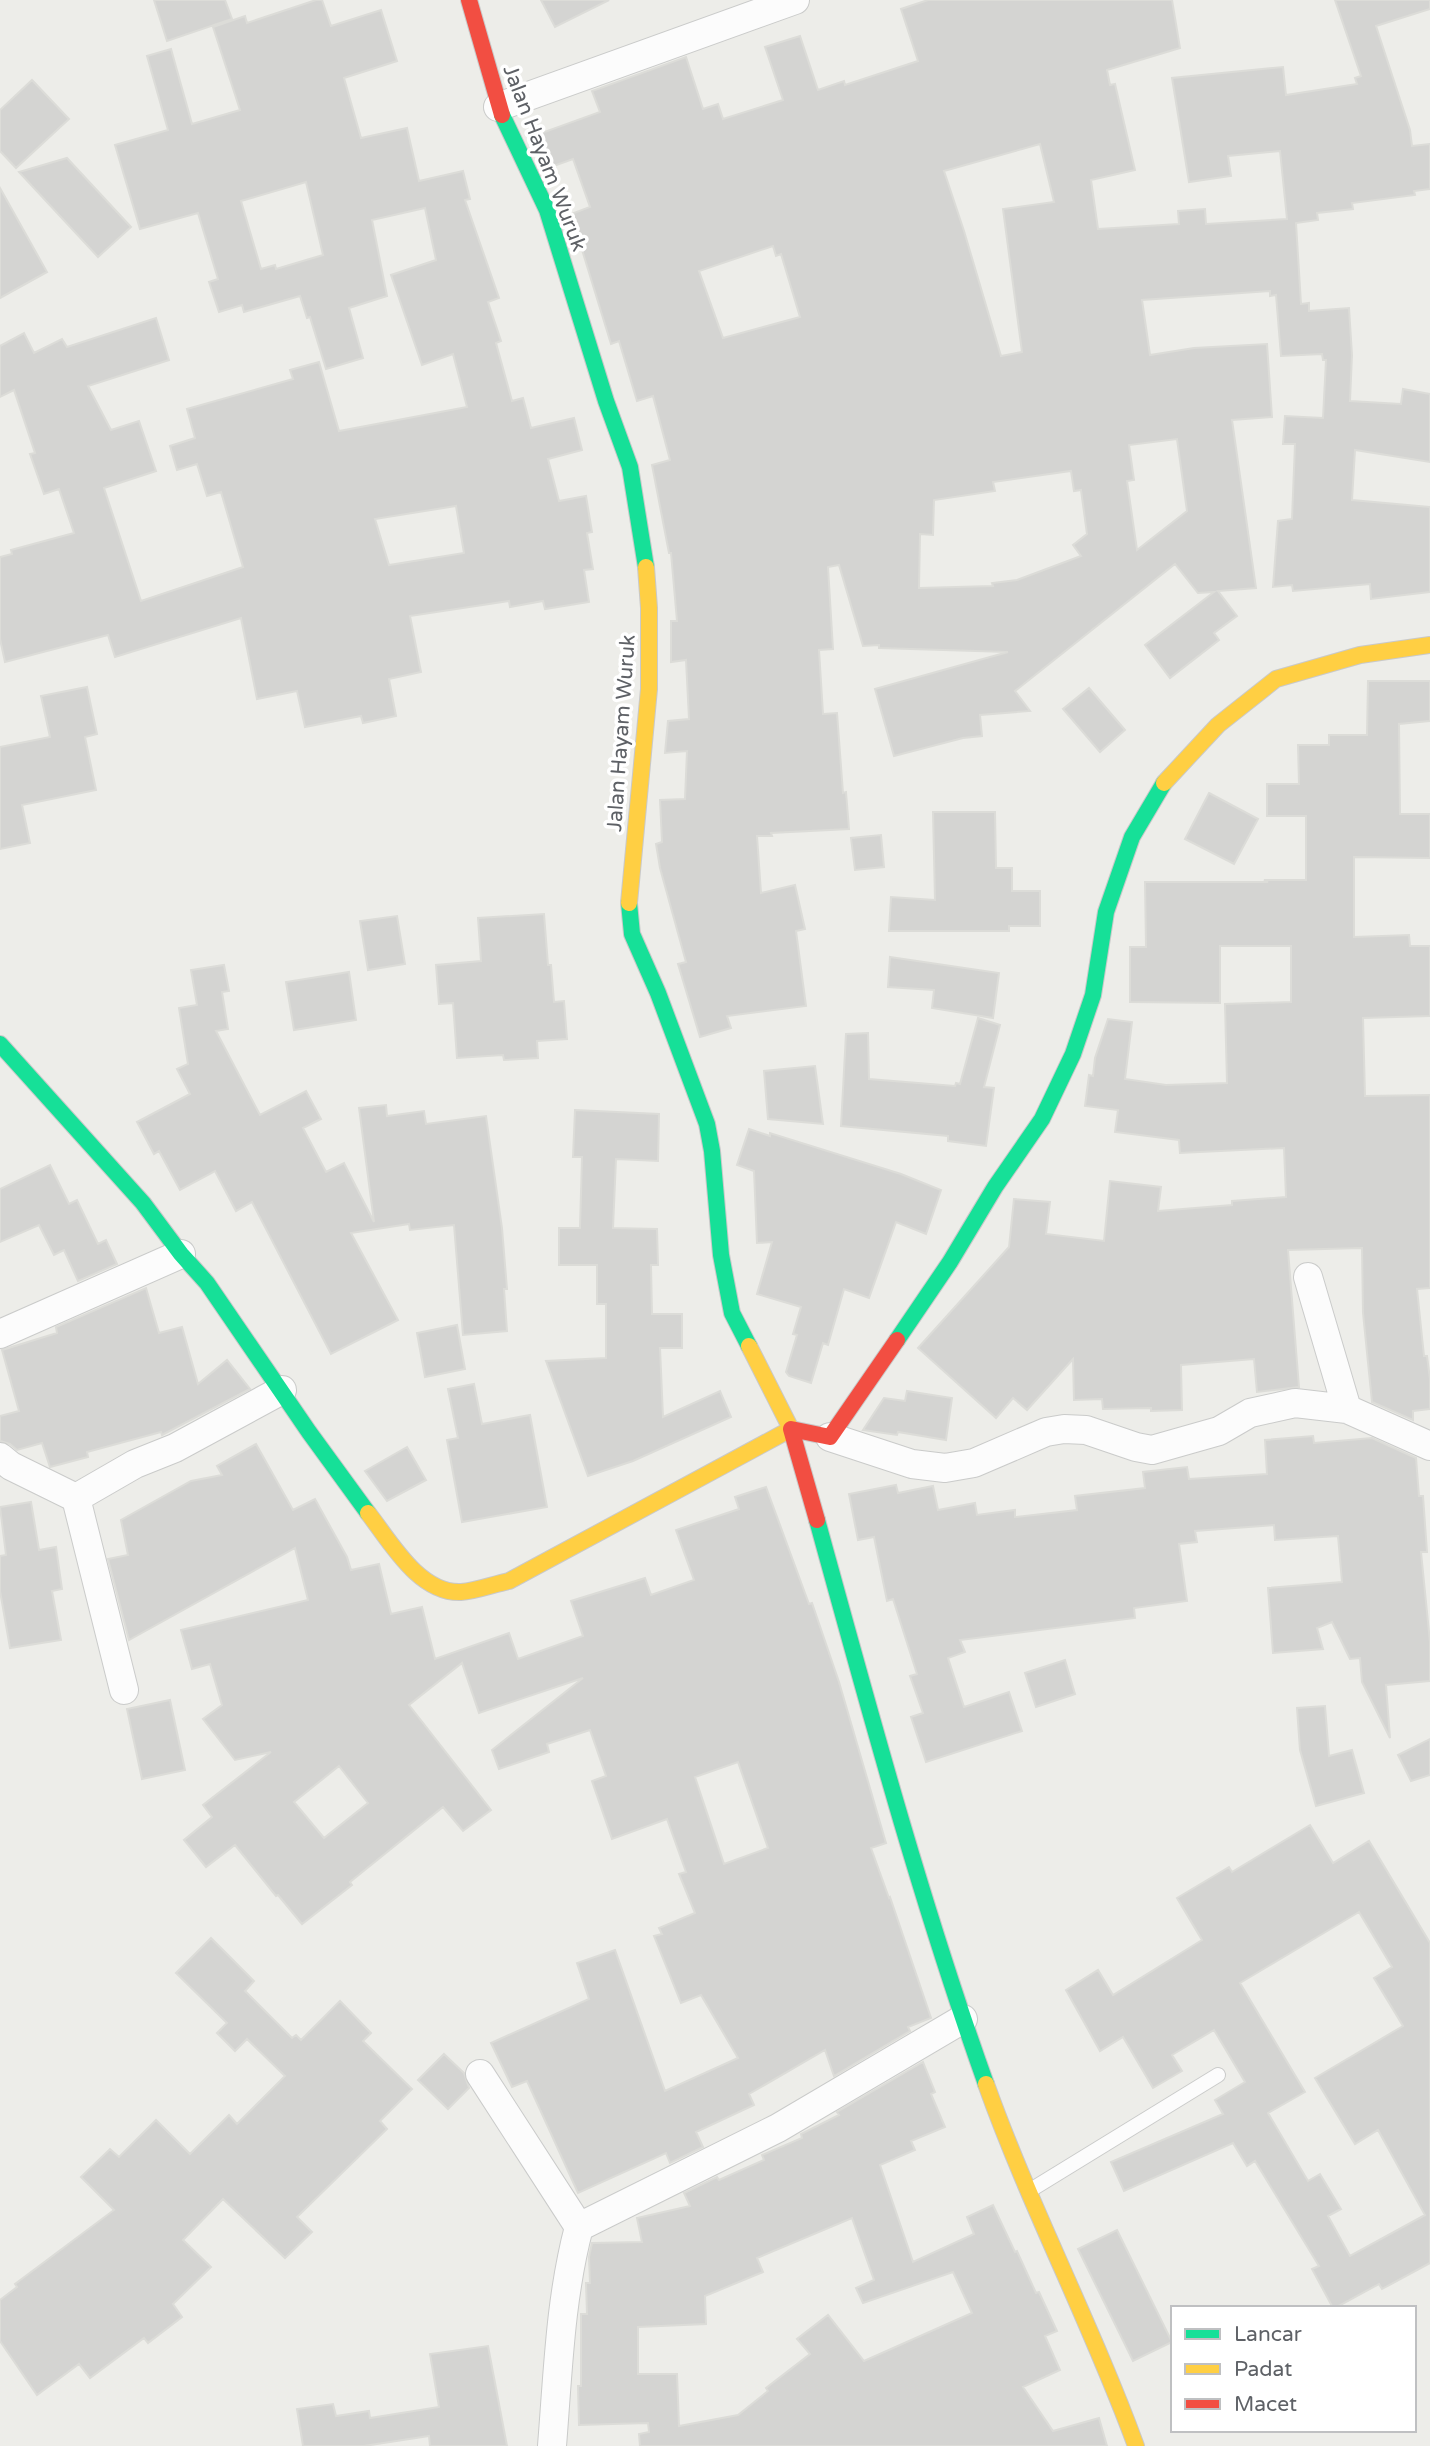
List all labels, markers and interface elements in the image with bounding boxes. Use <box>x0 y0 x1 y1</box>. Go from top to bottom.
street label: Jalan Hayam Wuruk <box>497 62 592 255</box>
street label: Jalan Hayam Wuruk <box>602 634 641 832</box>
legend <box>1171 2306 1416 2432</box>
text: Lancar <box>1234 2322 1302 2347</box>
text: Padat <box>1234 2357 1292 2382</box>
text: Macet <box>1234 2392 1297 2417</box>

